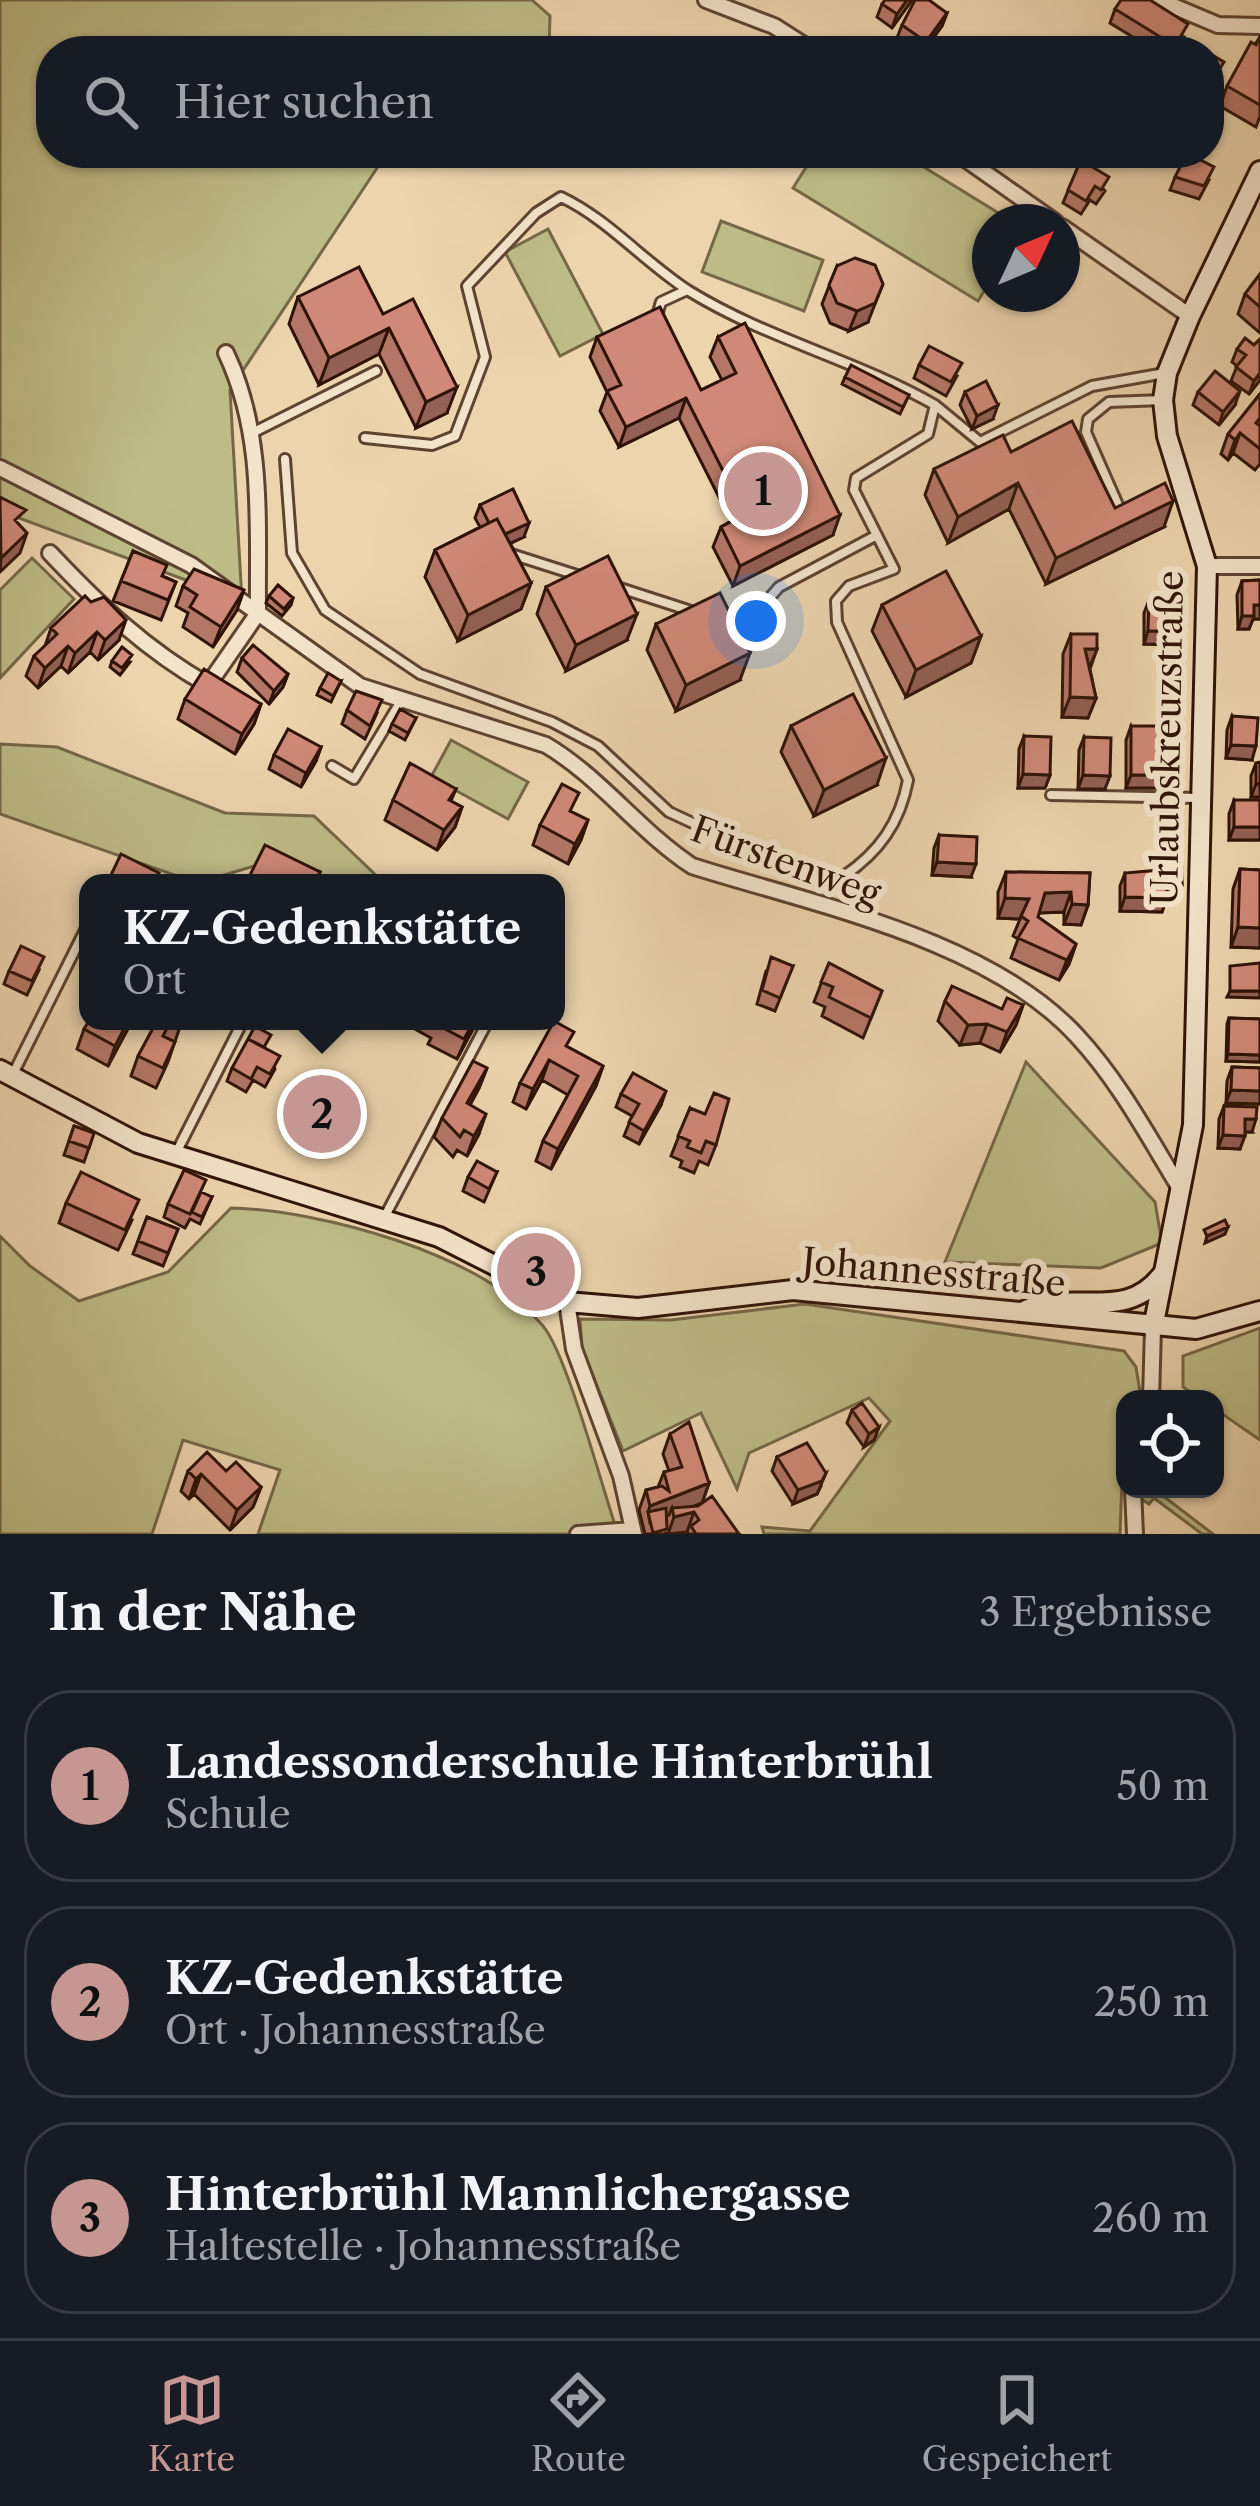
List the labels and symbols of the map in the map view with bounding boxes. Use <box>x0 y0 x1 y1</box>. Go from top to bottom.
north arrow <box>972 204 1080 312</box>
pin: 1 <box>724 446 802 536</box>
street label: Urlaubskreuzstraße <box>1142 570 1192 906</box>
your location <box>726 591 786 651</box>
street label: Fürstenweg <box>685 806 888 916</box>
pin: 2 <box>283 1069 361 1159</box>
pin: 3 <box>497 1227 575 1317</box>
street label: Johannesstraße <box>796 1238 1067 1305</box>

